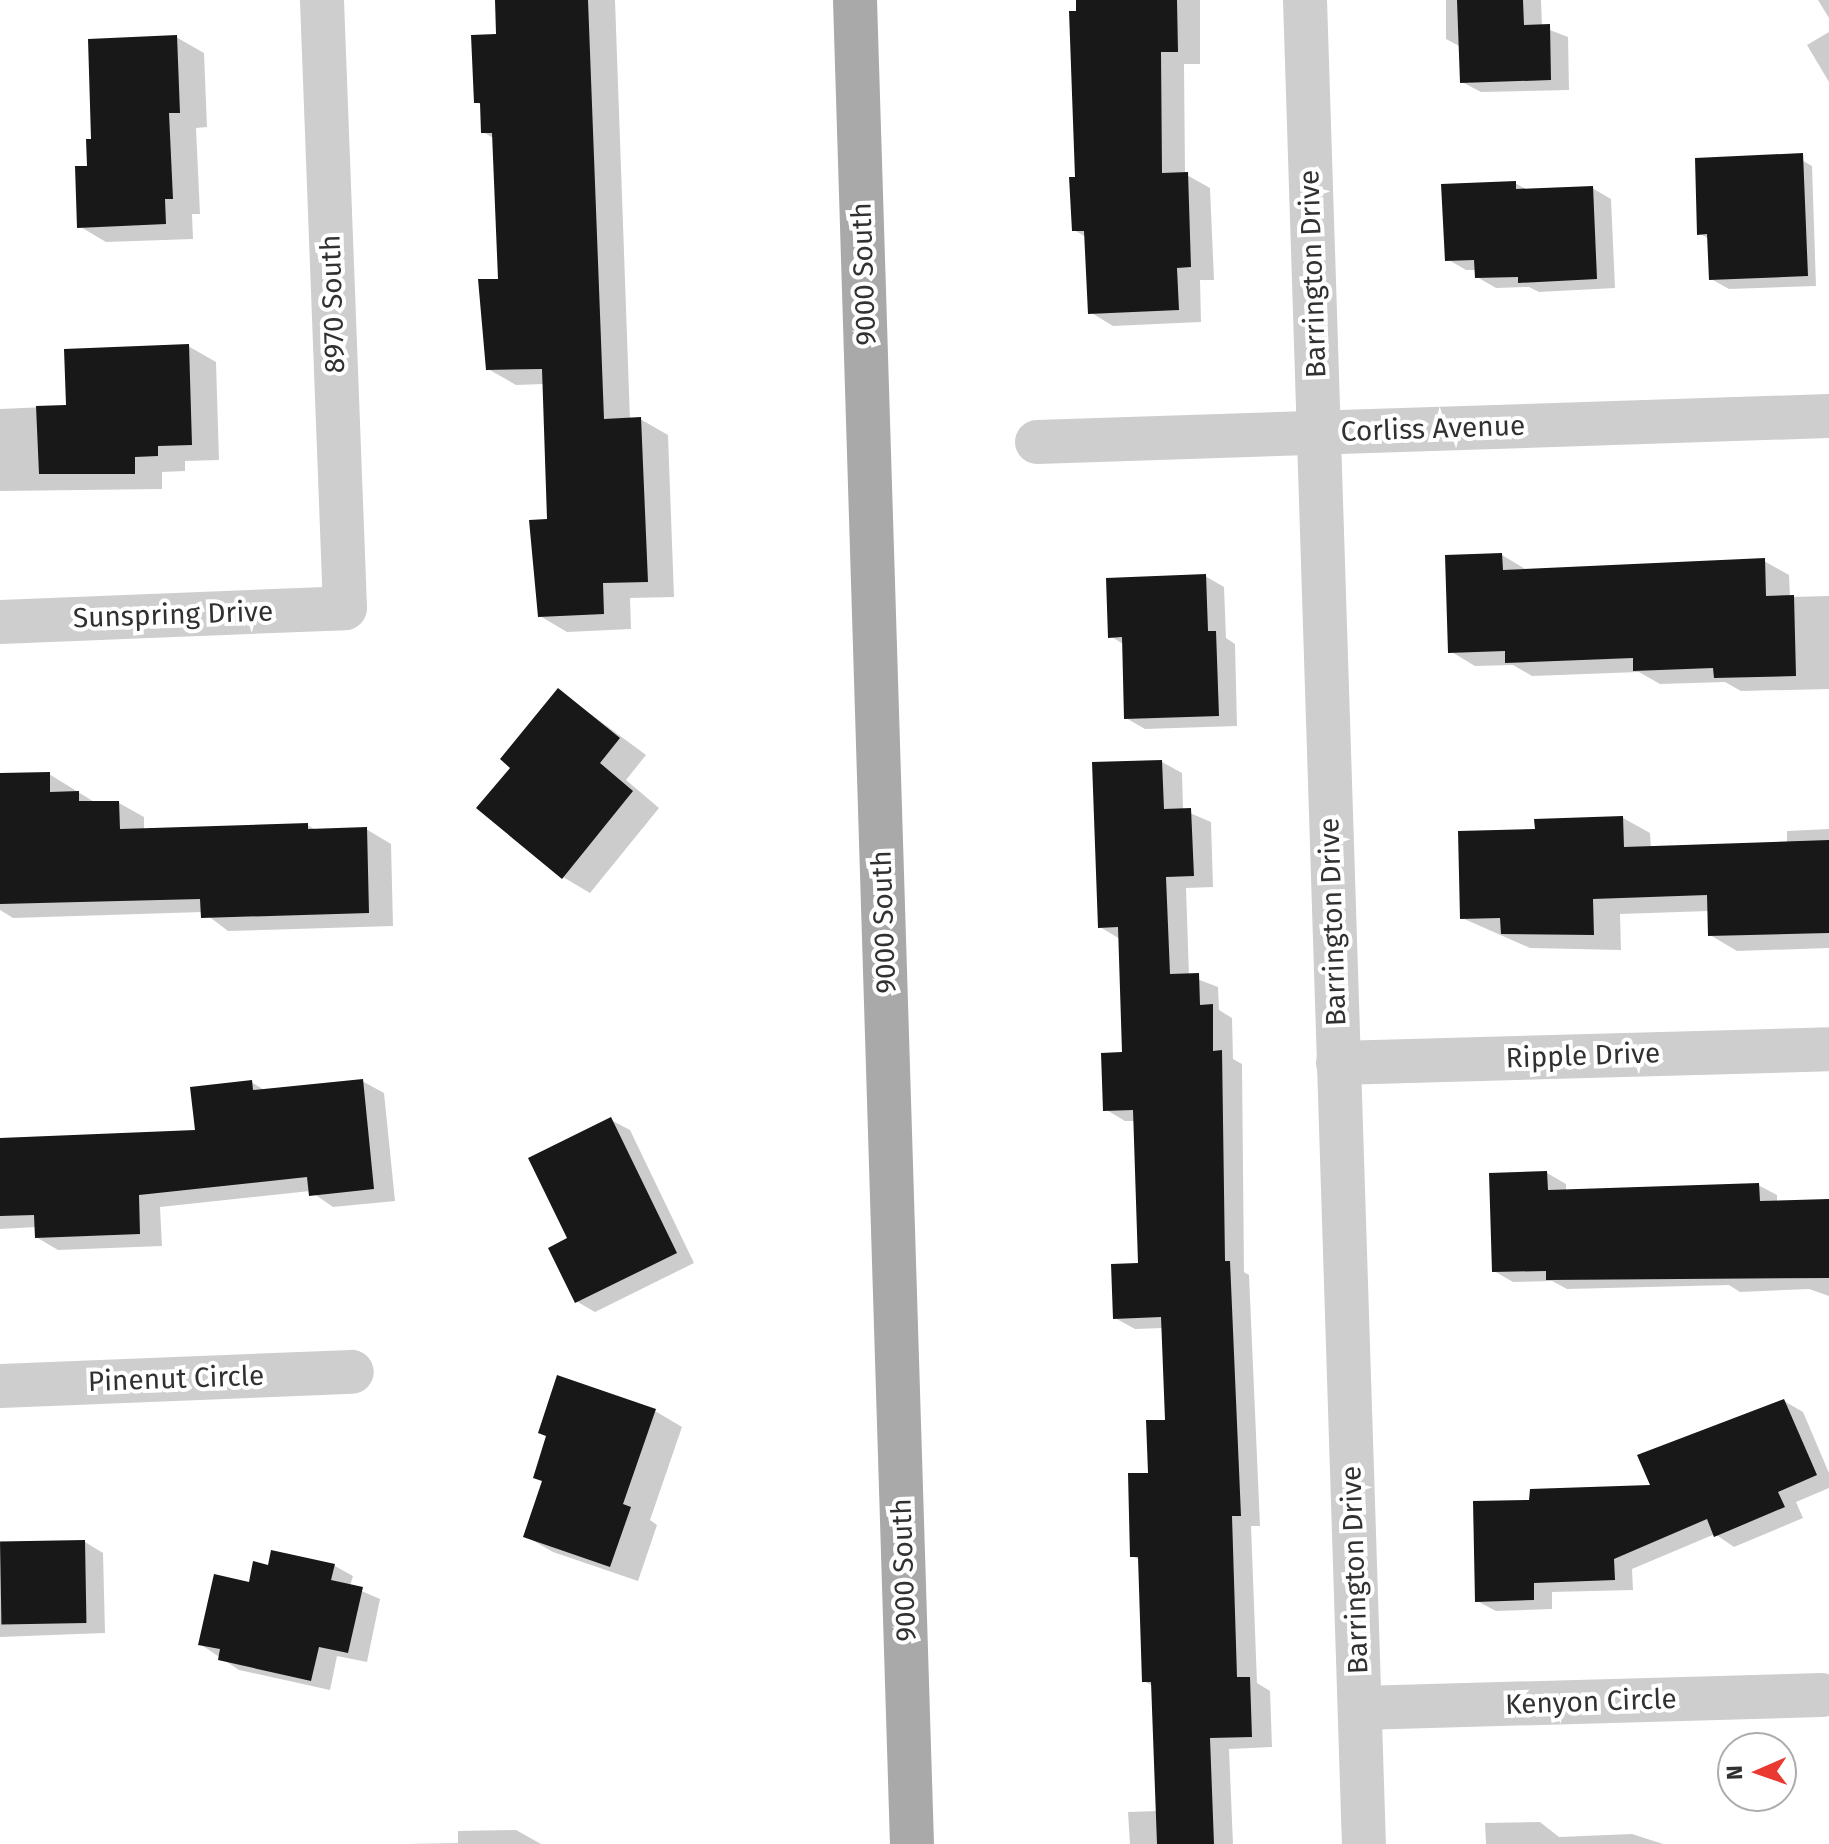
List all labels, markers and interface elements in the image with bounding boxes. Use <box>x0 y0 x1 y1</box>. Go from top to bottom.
street label: Barrington Drive <box>1293 169 1333 379</box>
street label: 9000 South <box>845 202 883 346</box>
street label: 8970 South <box>314 234 352 374</box>
street label: Corliss Avenue <box>1340 409 1526 449</box>
street label: Sunspring Drive <box>72 595 274 635</box>
street label: Barrington Drive <box>1313 817 1353 1027</box>
street label: 9000 South <box>865 850 903 994</box>
street label: Ripple Drive <box>1505 1037 1661 1075</box>
street label: Pinenut Circle <box>87 1359 265 1399</box>
street label: Barrington Drive <box>1335 1465 1375 1675</box>
street label: 9000 South <box>885 1498 923 1642</box>
street label: Kenyon Circle <box>1505 1682 1677 1722</box>
north arrow <box>1717 1732 1797 1812</box>
text: N <box>1721 1765 1748 1781</box>

